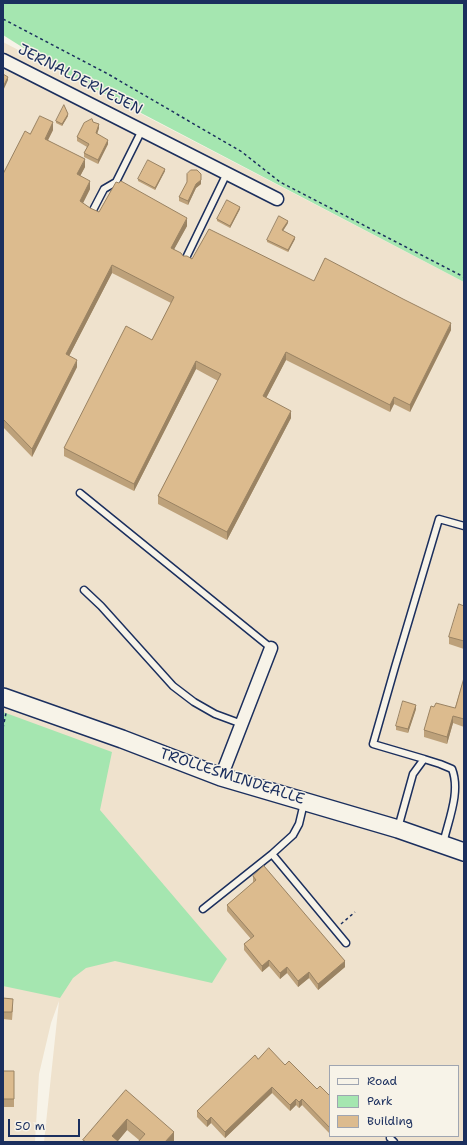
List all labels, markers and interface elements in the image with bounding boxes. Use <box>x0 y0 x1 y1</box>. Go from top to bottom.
street label: JERNALDERVEJEN <box>15 41 145 119</box>
street label: TROLLESMINDEALLE <box>157 745 307 809</box>
legend <box>329 1065 459 1137</box>
text: Road <box>367 1073 397 1089</box>
text: Park <box>367 1093 393 1109</box>
scale bar <box>10 1111 82 1137</box>
text: Building <box>367 1113 413 1129</box>
text: 50 m <box>15 1118 45 1134</box>

